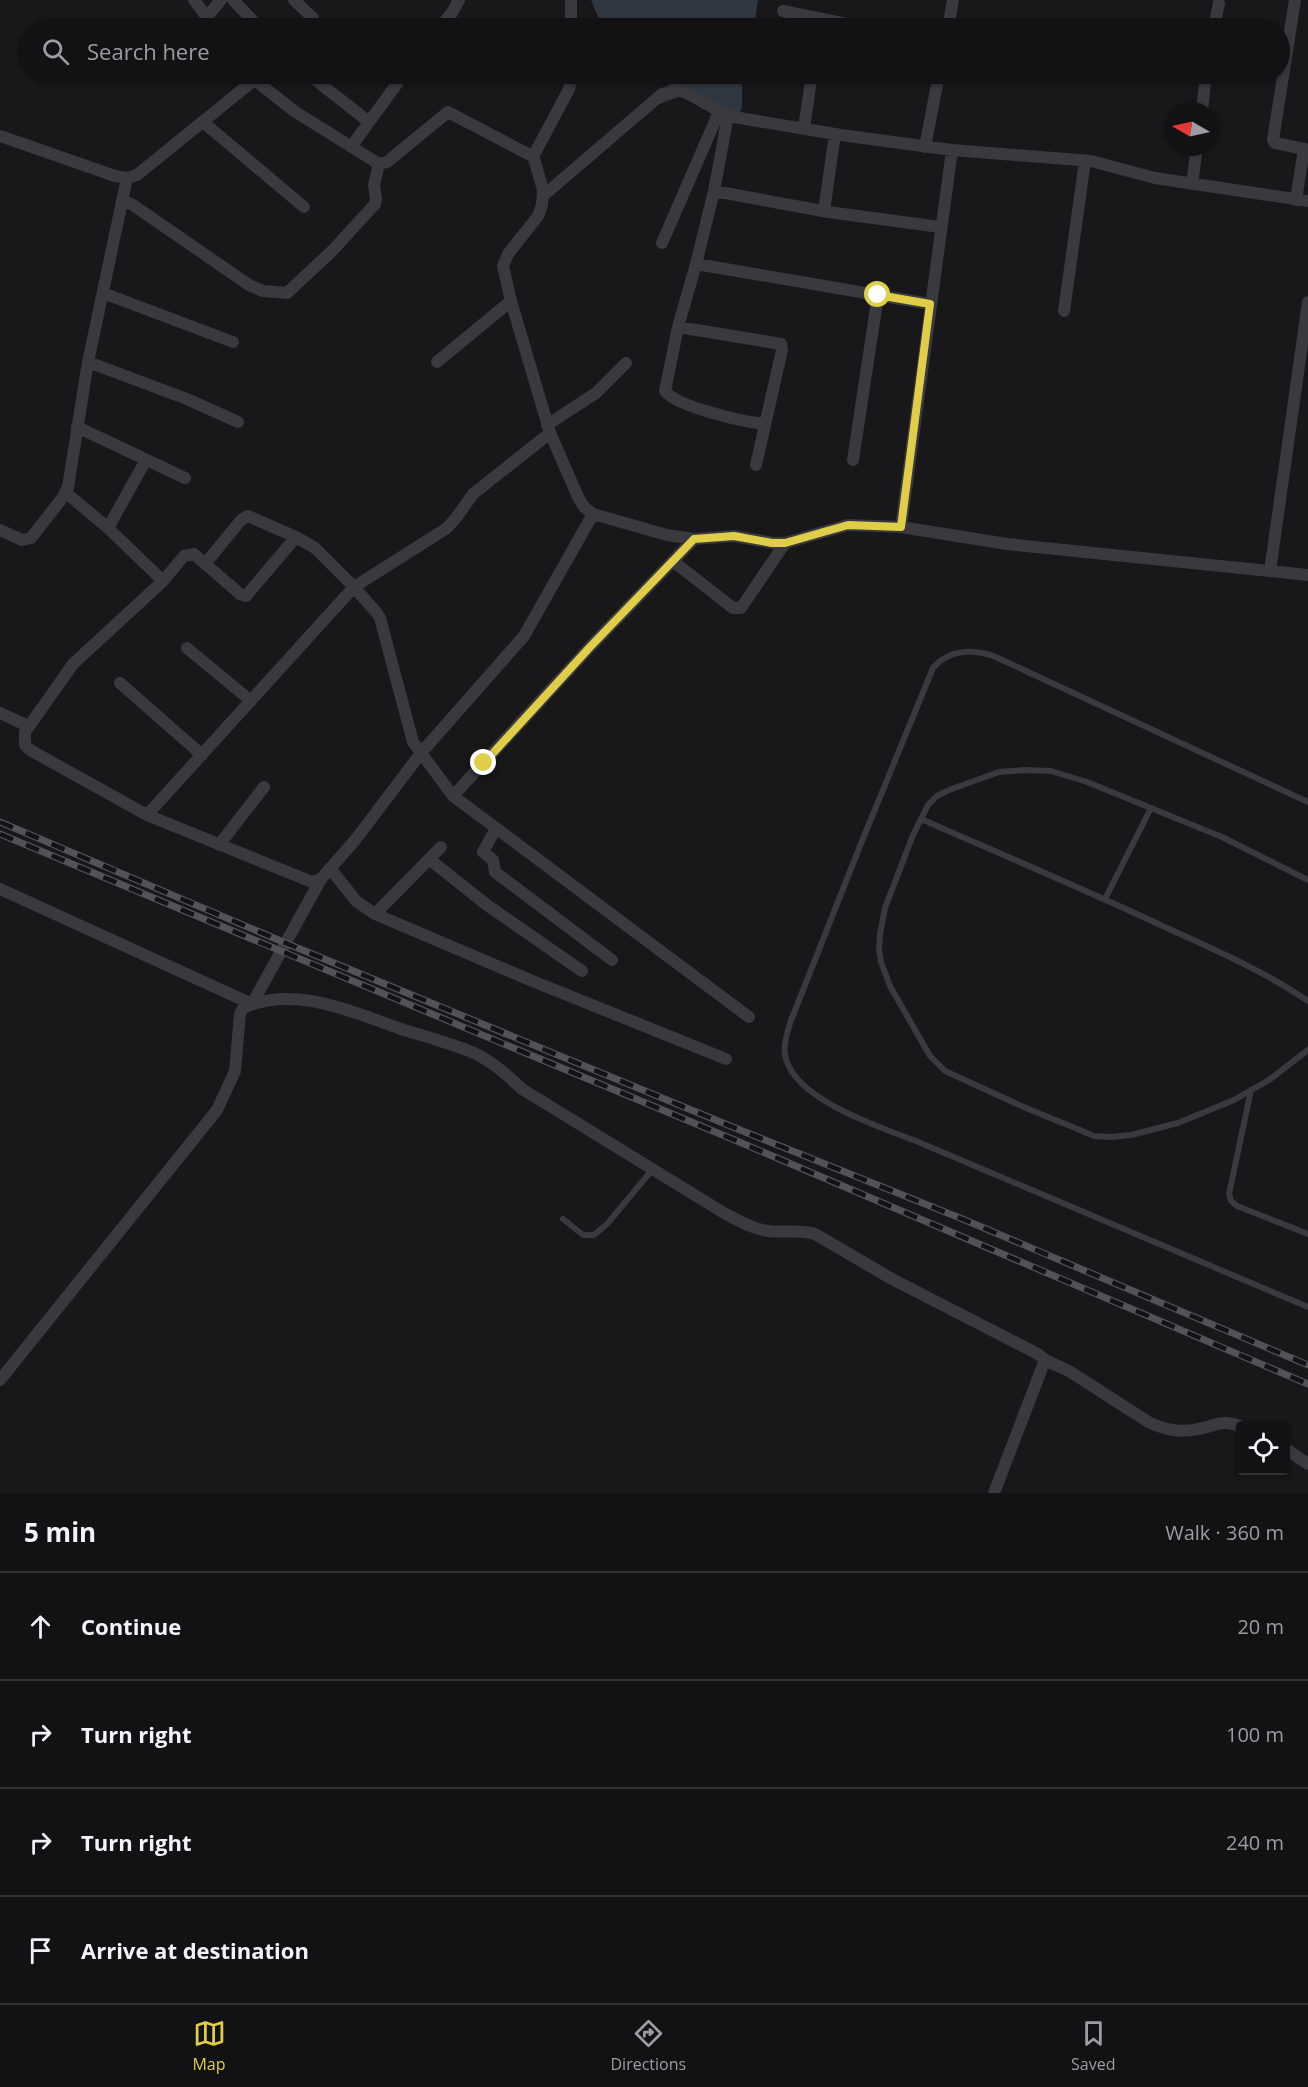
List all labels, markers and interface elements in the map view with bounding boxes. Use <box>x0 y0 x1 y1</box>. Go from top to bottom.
search box <box>18 18 1290 84</box>
icon: search <box>39 35 72 68</box>
text: Search here <box>87 36 210 66</box>
north arrow <box>1164 102 1218 156</box>
route start <box>864 281 890 307</box>
route end <box>470 749 496 775</box>
map controls <box>1236 1421 1290 1475</box>
button: locate <box>1236 1421 1290 1475</box>
text: 5 min <box>24 1514 96 1550</box>
text: Walk · 360 m <box>1165 1519 1284 1546</box>
icon: ahead <box>24 1610 57 1643</box>
text: Continue <box>81 1611 181 1641</box>
text: 20 m <box>1237 1613 1284 1640</box>
icon: right <box>24 1718 57 1751</box>
text: Turn right <box>81 1719 192 1749</box>
text: 100 m <box>1226 1721 1284 1748</box>
icon: right <box>24 1826 57 1859</box>
text: Turn right <box>81 1827 192 1857</box>
text: 240 m <box>1226 1829 1284 1856</box>
icon: arrive <box>24 1934 57 1967</box>
text: Arrive at destination <box>81 1935 309 1965</box>
tab: Map <box>192 2017 226 2075</box>
tab: Directions <box>610 2017 686 2075</box>
tab: Saved <box>1071 2017 1116 2075</box>

